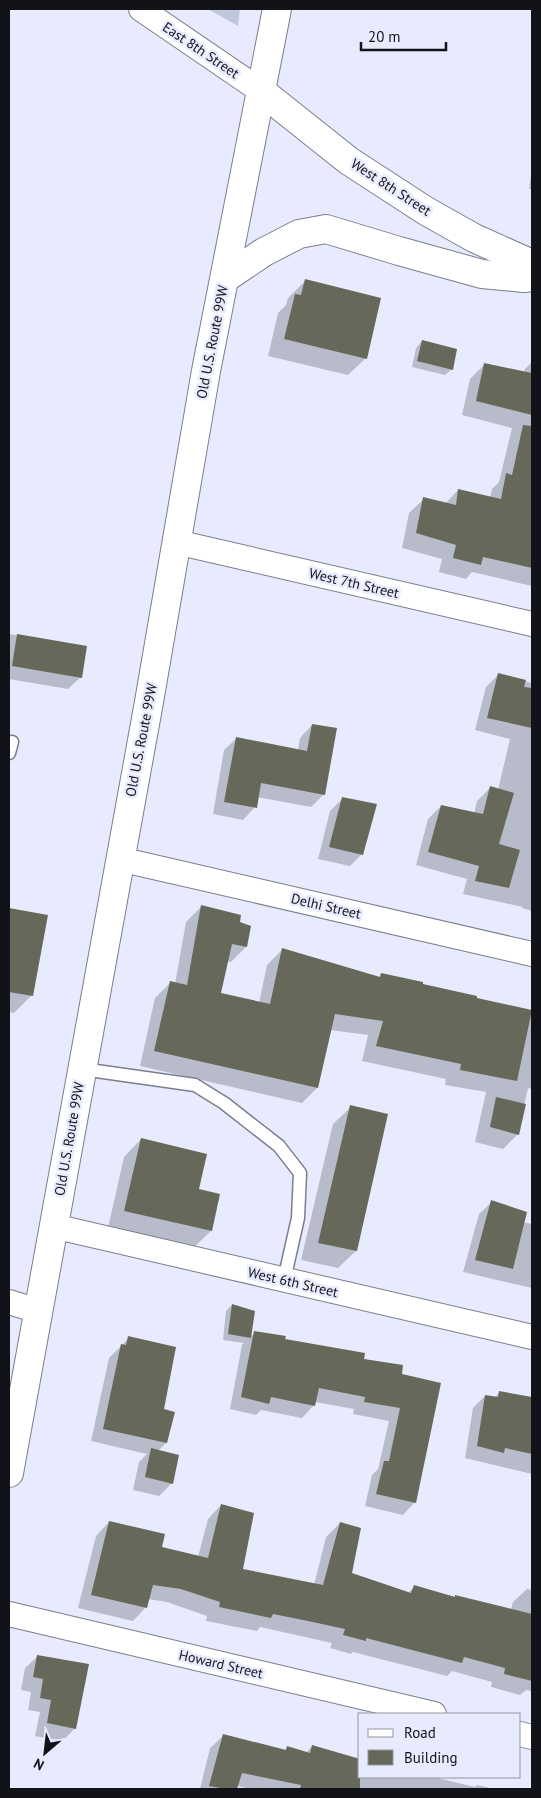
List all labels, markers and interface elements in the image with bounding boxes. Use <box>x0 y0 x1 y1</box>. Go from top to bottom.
street label: East 8th Street <box>159 18 243 82</box>
scale bar <box>361 20 446 52</box>
text: 20 m <box>368 27 401 46</box>
street label: West 8th Street <box>348 154 435 220</box>
street label: Old U.S. Route 99W <box>192 283 232 400</box>
street label: West 7th Street <box>307 564 401 602</box>
street label: Old U.S. Route 99W <box>121 681 161 798</box>
street label: Delhi Street <box>289 889 363 923</box>
street label: Old U.S. Route 99W <box>50 1080 88 1197</box>
street label: West 6th Street <box>246 1263 340 1301</box>
street label: Howard Street <box>177 1646 265 1682</box>
legend <box>358 1713 521 1778</box>
text: Road <box>404 1723 436 1742</box>
north arrow <box>20 1728 70 1778</box>
text: Building <box>404 1748 458 1767</box>
text: N <box>31 1754 47 1775</box>

